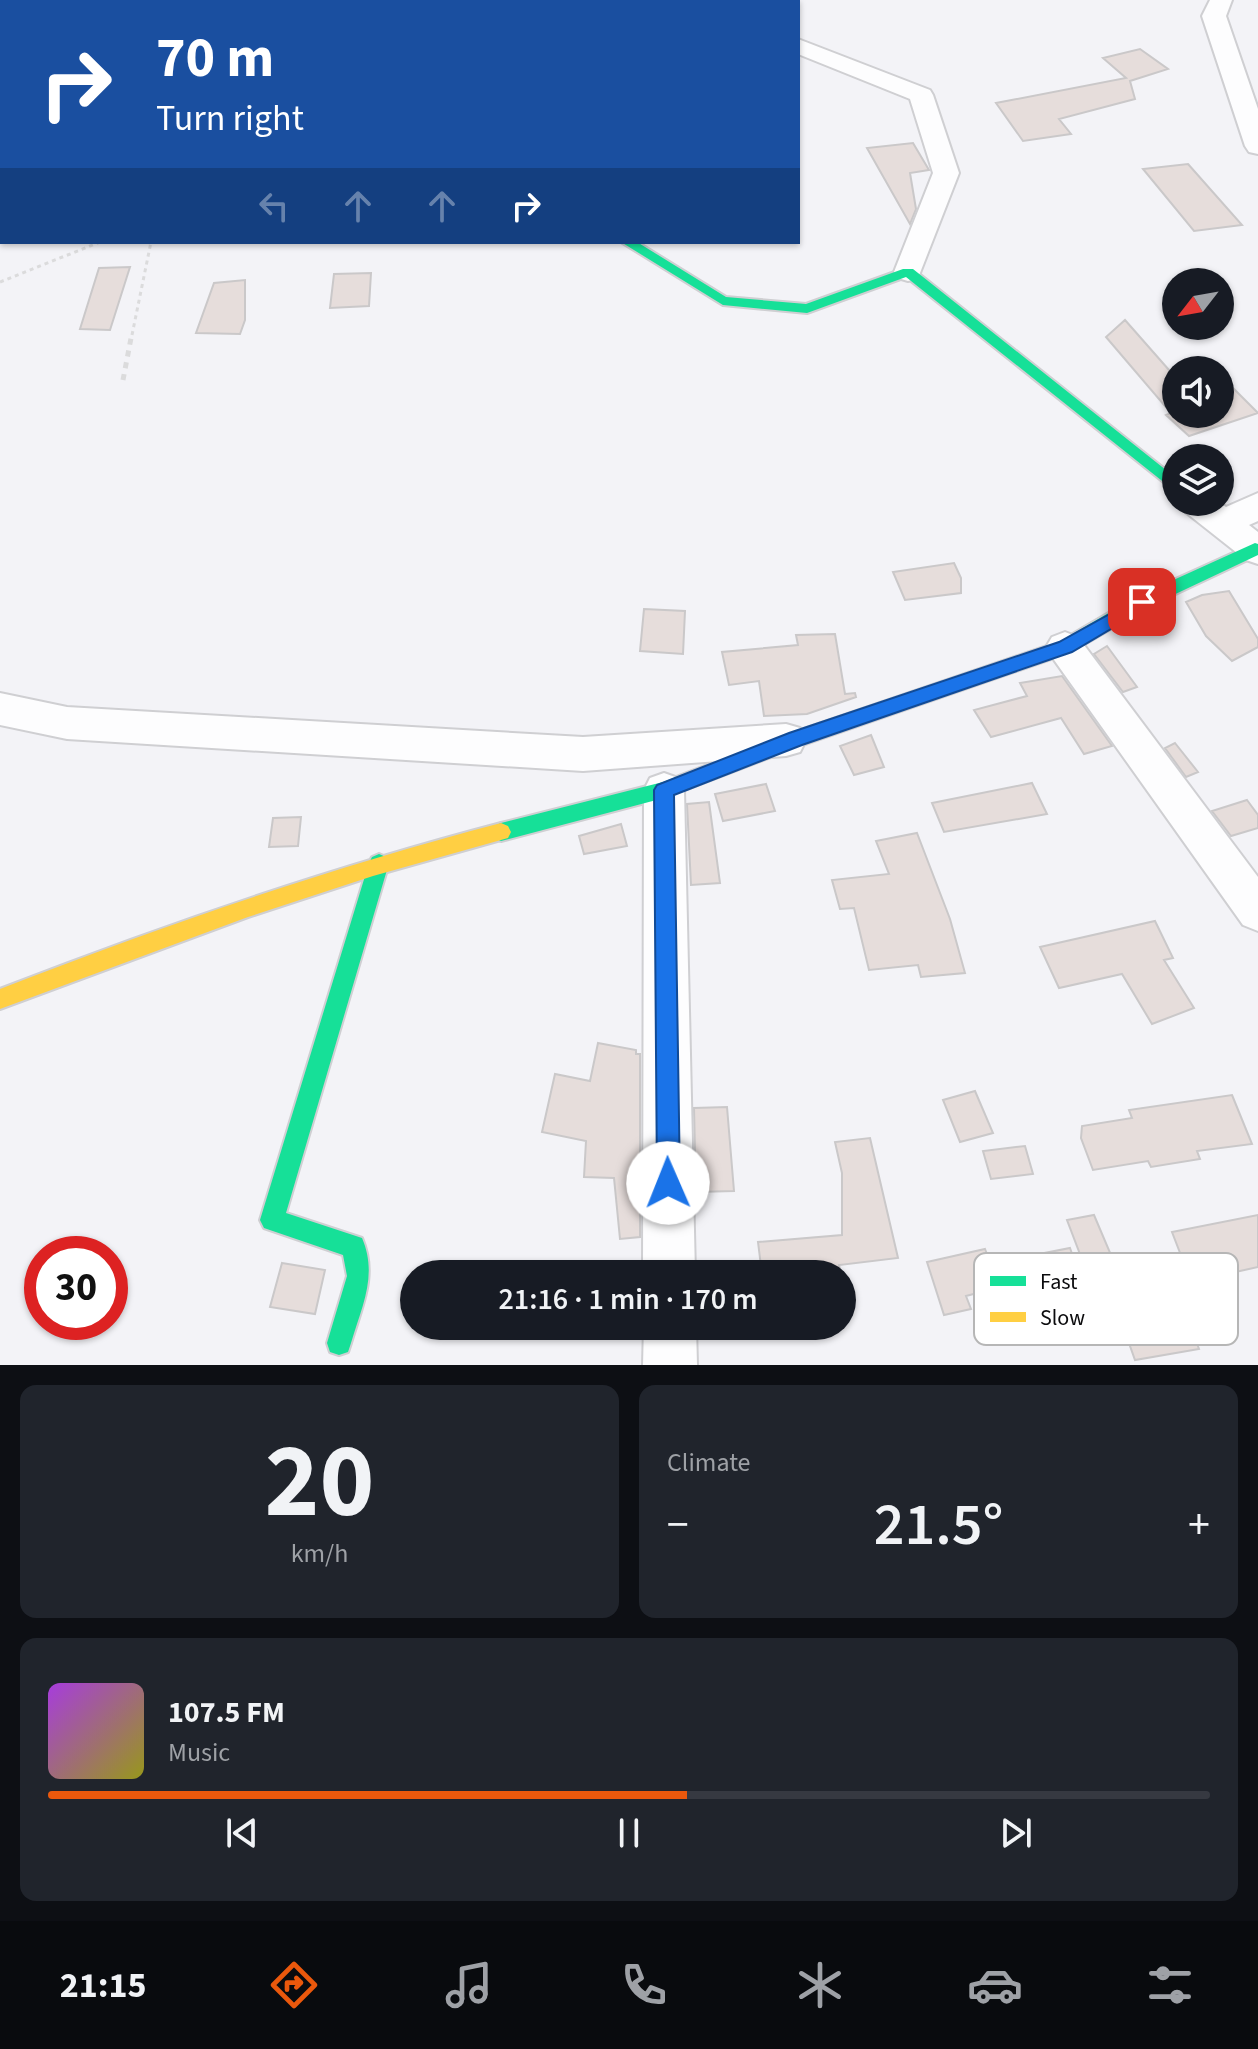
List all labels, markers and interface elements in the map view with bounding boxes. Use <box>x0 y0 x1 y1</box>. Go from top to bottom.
text: 70 m <box>156 19 274 98</box>
icon: right <box>24 32 128 136</box>
text: Turn right <box>156 93 304 144</box>
icon: left <box>252 184 296 228</box>
icon: ahead <box>336 184 380 228</box>
icon: ahead <box>420 184 464 228</box>
icon: right <box>504 184 548 228</box>
north arrow <box>1162 268 1234 340</box>
map controls <box>1162 268 1234 516</box>
button: sound <box>1162 356 1234 428</box>
button: layers <box>1162 444 1234 516</box>
pin <box>1108 568 1176 636</box>
icon: arrive <box>1120 580 1164 624</box>
position arrow <box>626 1141 710 1225</box>
speed limit sign: 30 <box>24 1236 128 1340</box>
legend <box>974 1253 1238 1345</box>
text: Fast <box>1040 1266 1078 1298</box>
text: 21:16 · 1 min · 170 m <box>498 1278 758 1321</box>
text: Slow <box>1040 1302 1085 1334</box>
text: 20 <box>265 1409 374 1557</box>
text: Climate <box>667 1444 751 1481</box>
text: 21.5° <box>874 1483 1003 1568</box>
text: − <box>667 1494 689 1557</box>
text: + <box>1188 1494 1210 1557</box>
text: km/h <box>291 1535 348 1572</box>
text: 107.5 FM <box>168 1691 285 1734</box>
text: Music <box>168 1734 230 1771</box>
icon: previous <box>220 1811 264 1855</box>
icon: pause <box>607 1811 651 1855</box>
icon: next <box>994 1811 1038 1855</box>
icon: directions <box>266 1957 322 2013</box>
icon: music <box>441 1957 497 2013</box>
icon: phone <box>616 1957 672 2013</box>
icon: climate <box>792 1957 848 2013</box>
icon: car <box>967 1957 1023 2013</box>
icon: filters <box>1142 1957 1198 2013</box>
text: 21:15 <box>60 1960 146 2011</box>

